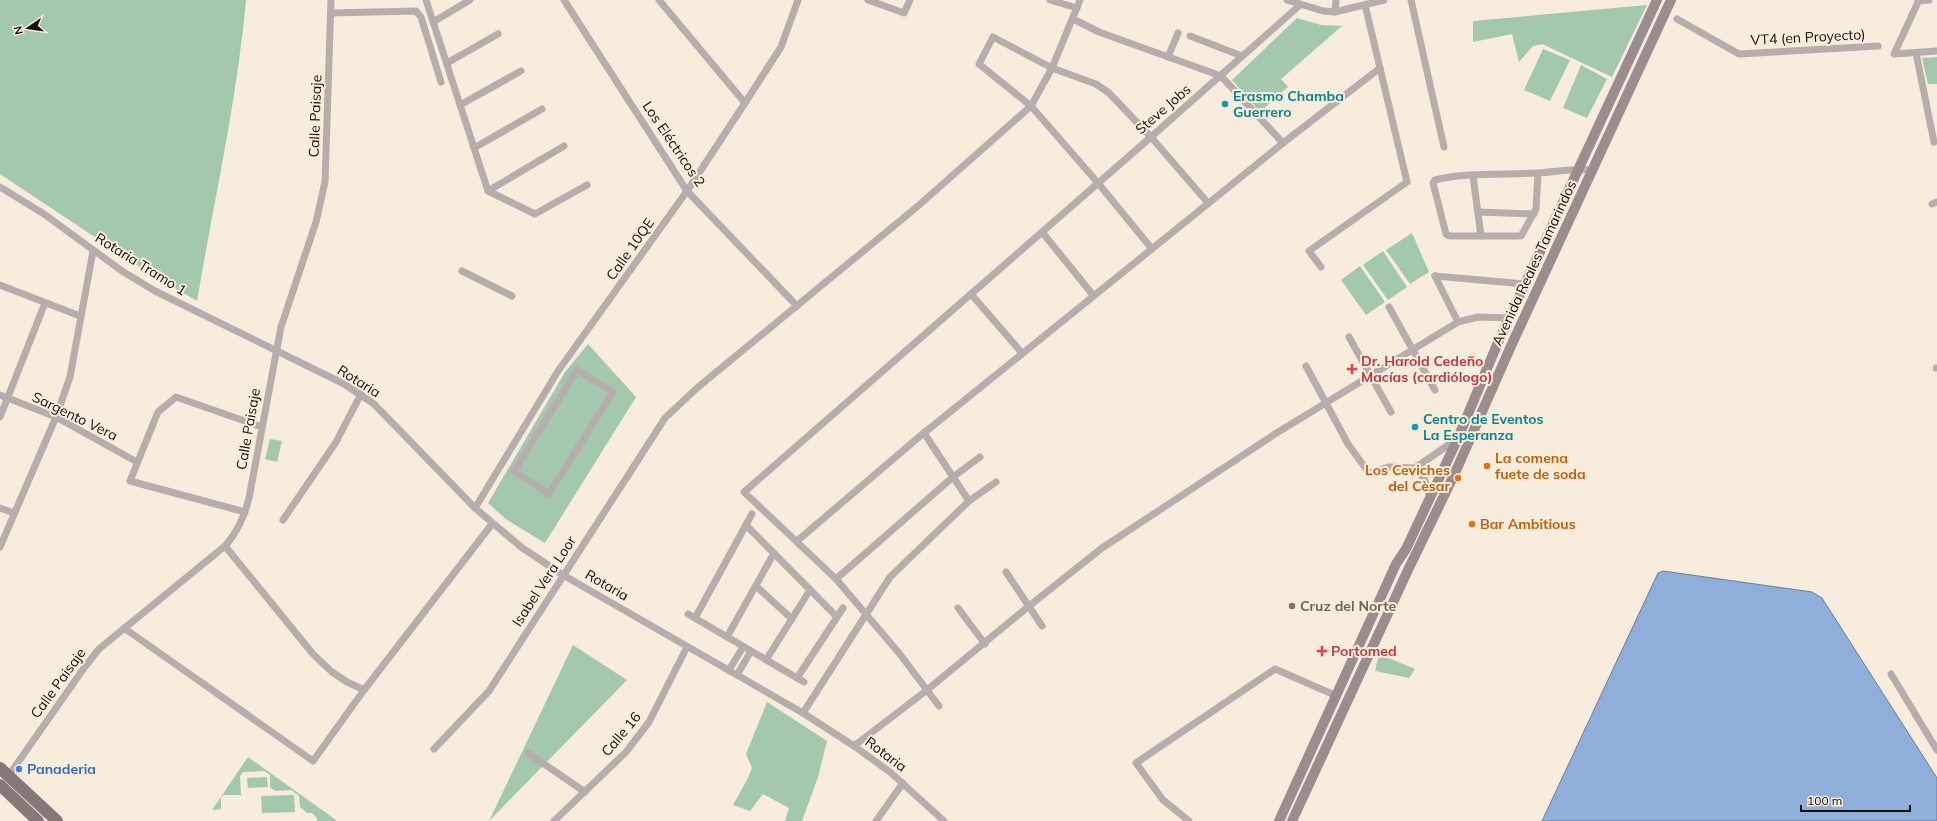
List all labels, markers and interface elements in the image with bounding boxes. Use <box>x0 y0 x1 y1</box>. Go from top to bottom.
north arrow <box>8 8 48 48</box>
text: N <box>11 25 26 36</box>
street label: VT4 (en Proyecto) <box>1750 25 1866 49</box>
street label: Calle Paisaje <box>305 74 325 158</box>
street label: Steve Jobs <box>1132 80 1194 138</box>
place label: Erasmo Chamba Guerrero <box>1233 87 1344 121</box>
street label: Los Eléctricos 2 <box>639 98 709 190</box>
marker: Erasmo Chamba Guerrero <box>1220 99 1230 109</box>
street label: Avenida Reales Tamarindos <box>1488 177 1580 349</box>
street label: Calle 10QE <box>602 215 658 283</box>
street label: Rotaria Tramo 1 <box>92 229 190 299</box>
place label: Dr. Harold Cedeño Macías (cardiólogo) <box>1361 352 1492 386</box>
street label: Rotaria <box>334 361 384 401</box>
marker: Dr. Harold Cedeño Macías (cardiólogo) <box>1346 363 1358 375</box>
street label: Calle Paisaje <box>232 387 264 471</box>
street label: Sargento Vera <box>29 388 121 444</box>
place label: Centro de Eventos La Esperanza <box>1423 410 1544 444</box>
marker: Centro de Eventos La Esperanza <box>1410 422 1420 432</box>
place label: La comena fuete de soda <box>1495 449 1586 483</box>
place label: Los Ceviches del Cèsar <box>1365 461 1450 495</box>
marker: La comena fuete de soda <box>1482 461 1492 471</box>
marker: Los Ceviches del Cèsar <box>1453 473 1463 483</box>
place label: Bar Ambitious <box>1480 515 1576 533</box>
marker: Bar Ambitious <box>1467 519 1477 529</box>
street label: Isabel Vera Loor <box>508 532 580 630</box>
street label: Rotaria <box>582 565 632 605</box>
place label: Cruz del Norte <box>1300 597 1396 615</box>
marker: Cruz del Norte <box>1287 601 1297 611</box>
place label: Portomed <box>1331 642 1397 660</box>
street label: Calle Paisaje <box>26 644 90 722</box>
marker: Portomed <box>1316 645 1328 657</box>
street label: Calle 16 <box>597 708 645 760</box>
street label: Rotaria <box>862 732 910 776</box>
place label: Panaderia <box>27 760 96 778</box>
marker: Panaderia <box>14 764 24 774</box>
scale bar <box>1801 787 1910 813</box>
text: 100 m <box>1807 793 1842 808</box>

